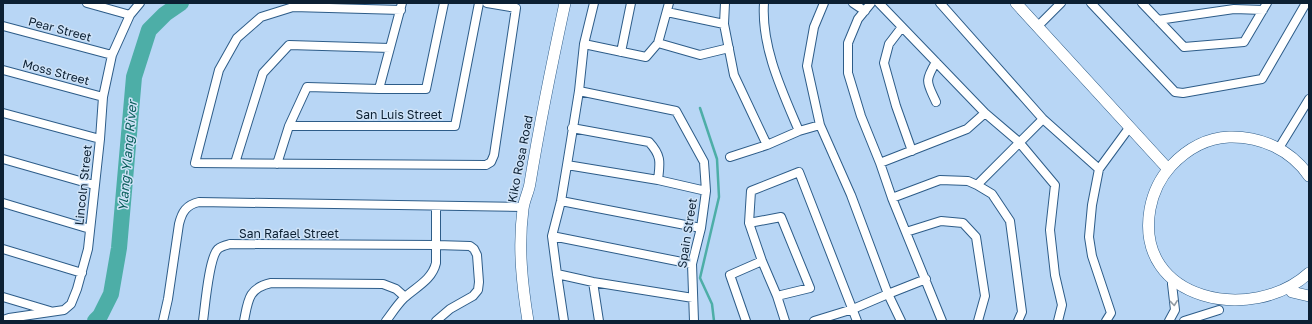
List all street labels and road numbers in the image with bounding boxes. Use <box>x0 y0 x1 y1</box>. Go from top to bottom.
street label: Pear Street <box>27 13 93 45</box>
street label: Moss Street <box>21 56 91 88</box>
street label: San Luis Street <box>356 107 443 122</box>
street label: Kiko Rosa Road <box>504 114 536 204</box>
street label: Lincoln Street <box>71 144 95 226</box>
street label: Spain Street <box>674 197 700 269</box>
street label: San Rafael Street <box>239 226 339 241</box>

